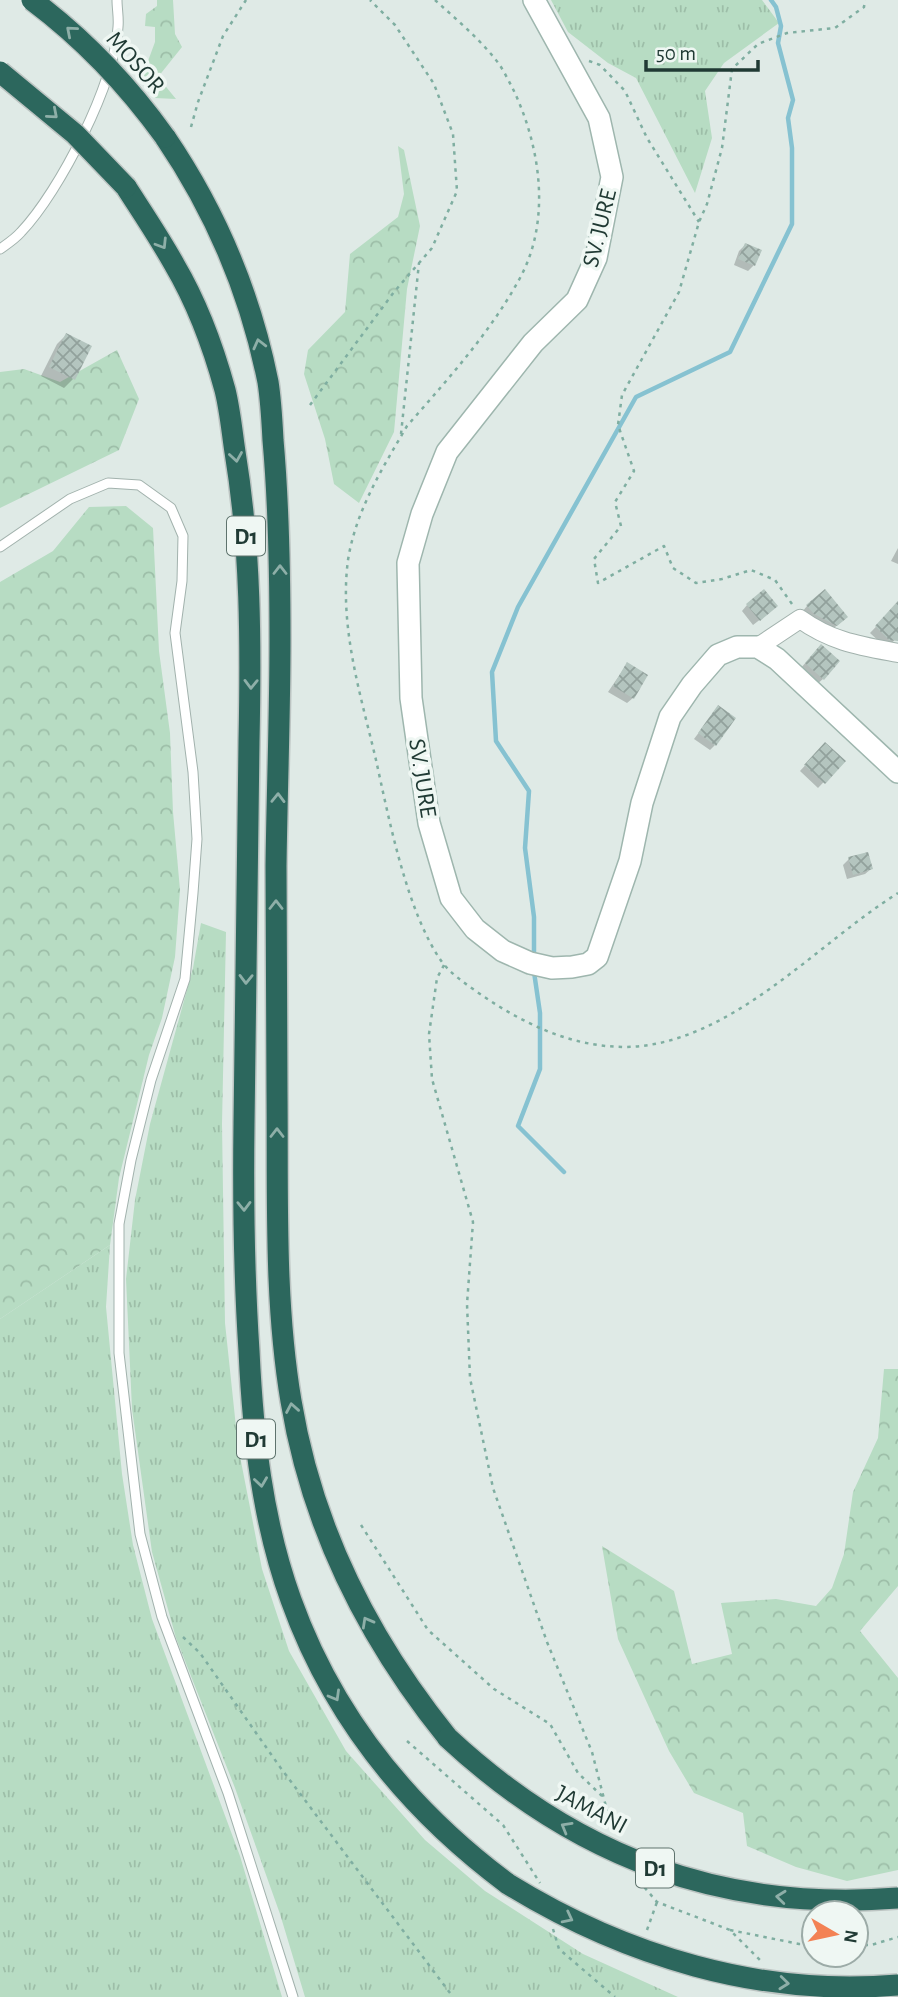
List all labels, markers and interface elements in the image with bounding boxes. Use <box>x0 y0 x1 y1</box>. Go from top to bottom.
one-way arrow <box>66 27 79 39</box>
street label: MOSOR <box>102 27 169 98</box>
scale bar <box>646 28 758 72</box>
text: 50 m <box>656 43 696 64</box>
one-way arrow <box>45 106 58 118</box>
street label: SV. JURE <box>579 186 621 270</box>
one-way arrow <box>153 237 166 250</box>
one-way arrow <box>253 338 267 350</box>
one-way arrow <box>228 451 243 463</box>
road number: D1 <box>227 516 265 556</box>
one-way arrow <box>272 564 288 575</box>
one-way arrow <box>243 679 258 690</box>
street label: SV. JURE <box>404 737 440 820</box>
one-way arrow <box>270 792 285 803</box>
one-way arrow <box>268 899 284 910</box>
one-way arrow <box>238 974 253 985</box>
one-way arrow <box>269 1127 285 1137</box>
one-way arrow <box>236 1202 252 1212</box>
one-way arrow <box>285 1402 300 1414</box>
road number: D1 <box>237 1420 275 1458</box>
one-way arrow <box>253 1476 268 1488</box>
one-way arrow <box>362 1616 375 1629</box>
one-way arrow <box>327 1688 340 1701</box>
street label: JAMANI <box>552 1781 631 1839</box>
one-way arrow <box>561 1822 574 1835</box>
road number: D1 <box>636 1848 674 1887</box>
one-way arrow <box>775 1890 786 1905</box>
north arrow <box>800 1899 870 1969</box>
one-way arrow <box>561 1910 573 1924</box>
text: N <box>840 1928 861 1944</box>
one-way arrow <box>779 1975 790 1990</box>

